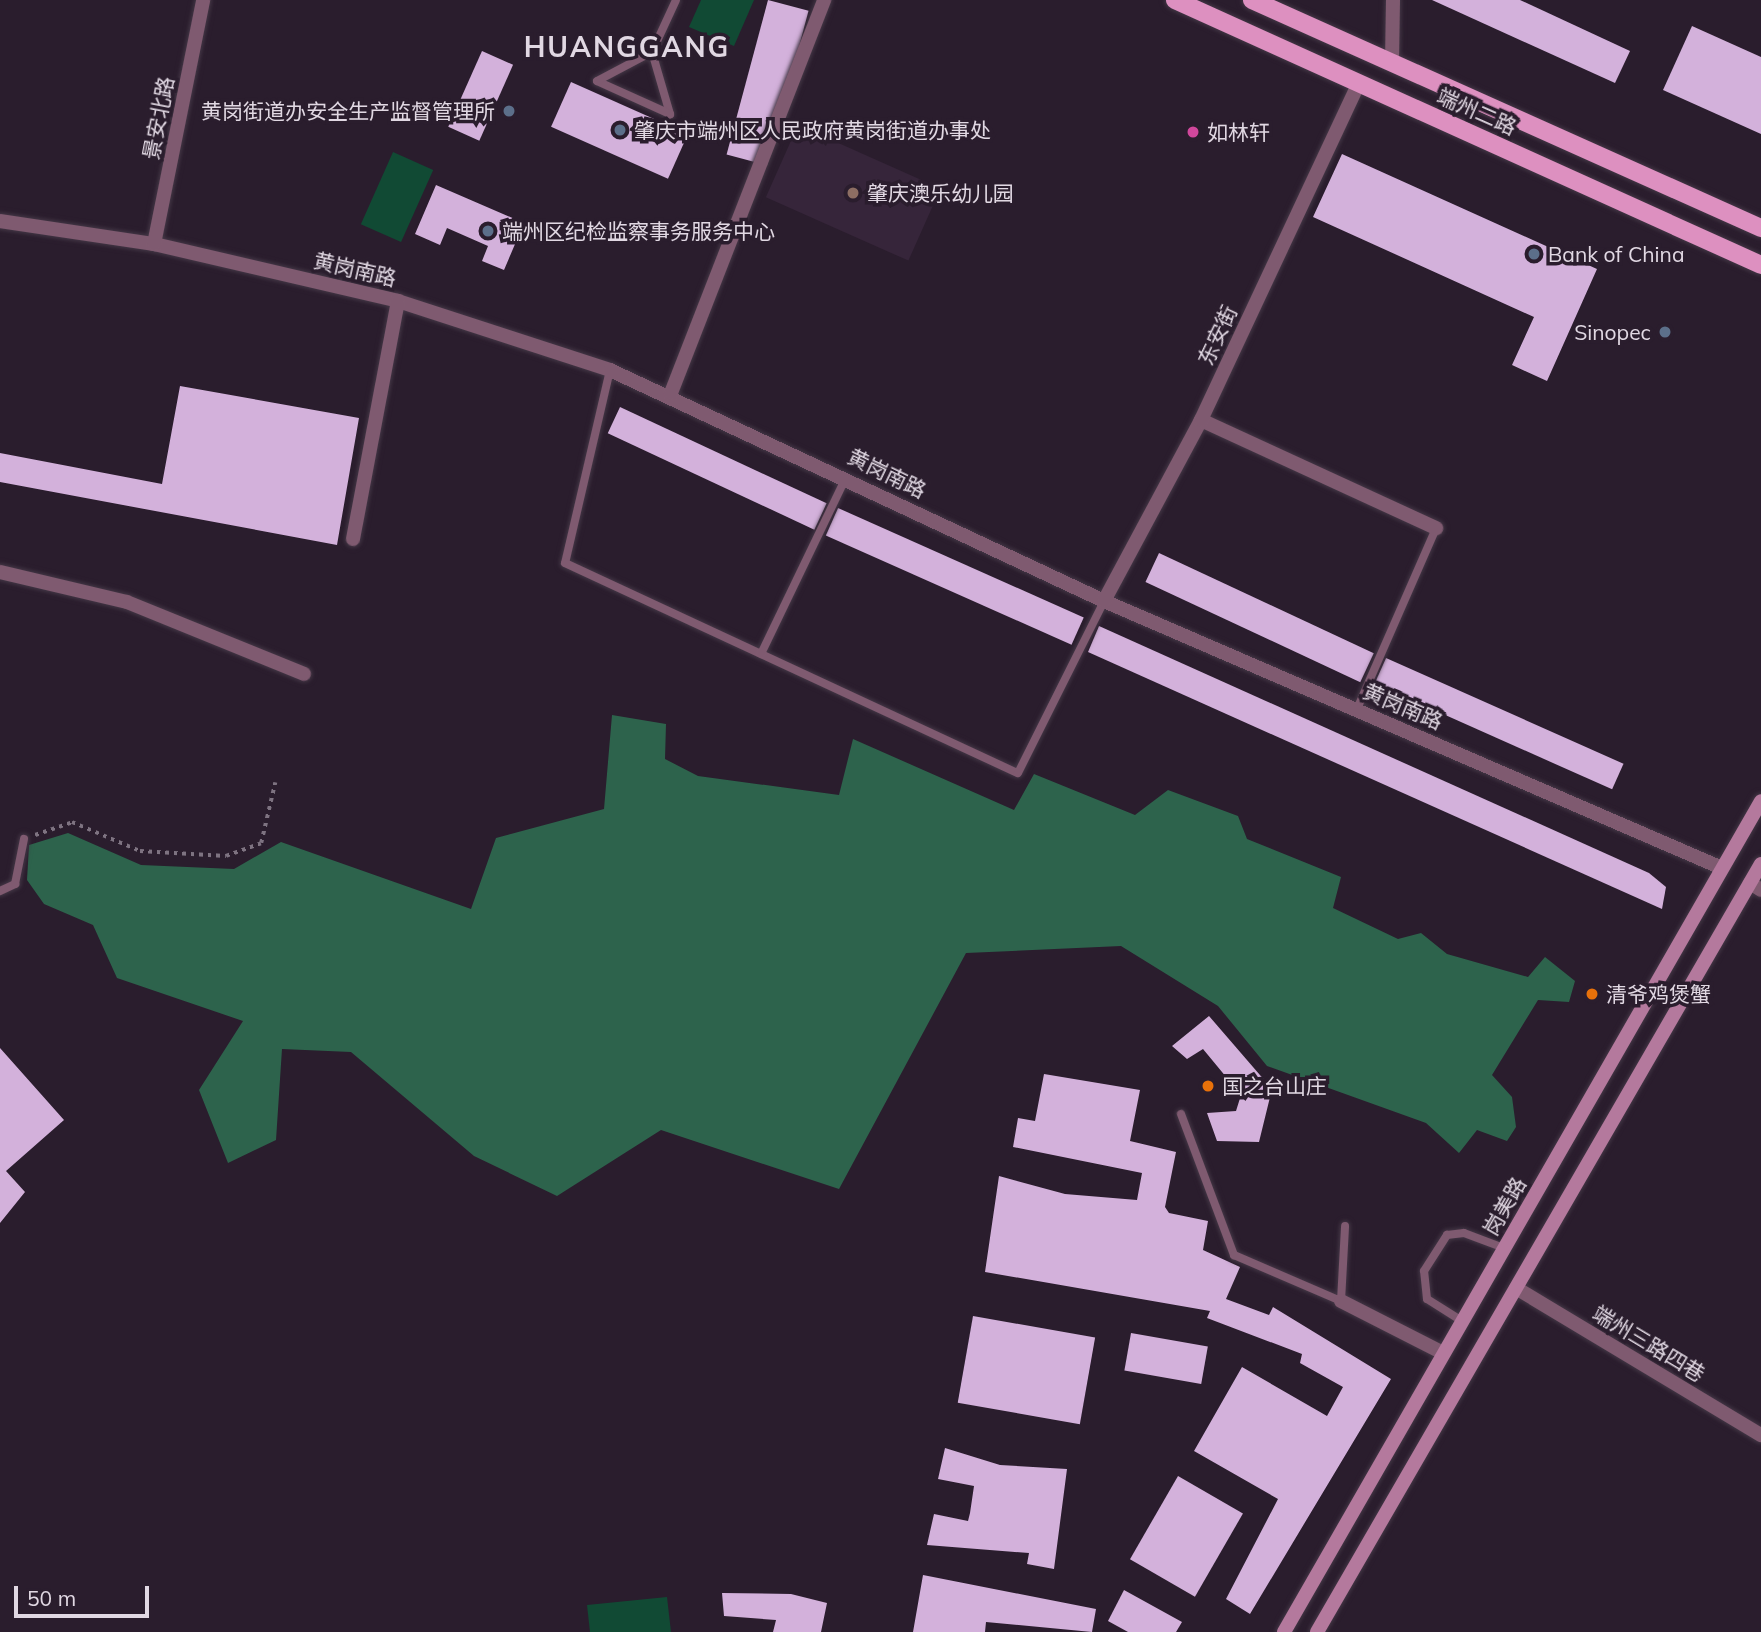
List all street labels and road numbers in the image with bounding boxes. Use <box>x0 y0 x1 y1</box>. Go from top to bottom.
street label: 景安北路 <box>138 74 178 162</box>
street label: 端州二路 <box>1434 82 1520 140</box>
street label: 黄岗南路 <box>311 247 399 291</box>
street label: 东安街 <box>1192 301 1242 369</box>
street label: 黄岗南路 <box>844 443 930 503</box>
street label: 黄岗南路 <box>1359 678 1447 734</box>
street label: 岗美路 <box>1477 1172 1531 1240</box>
street label: 端州三路四巷 <box>1589 1300 1709 1386</box>

